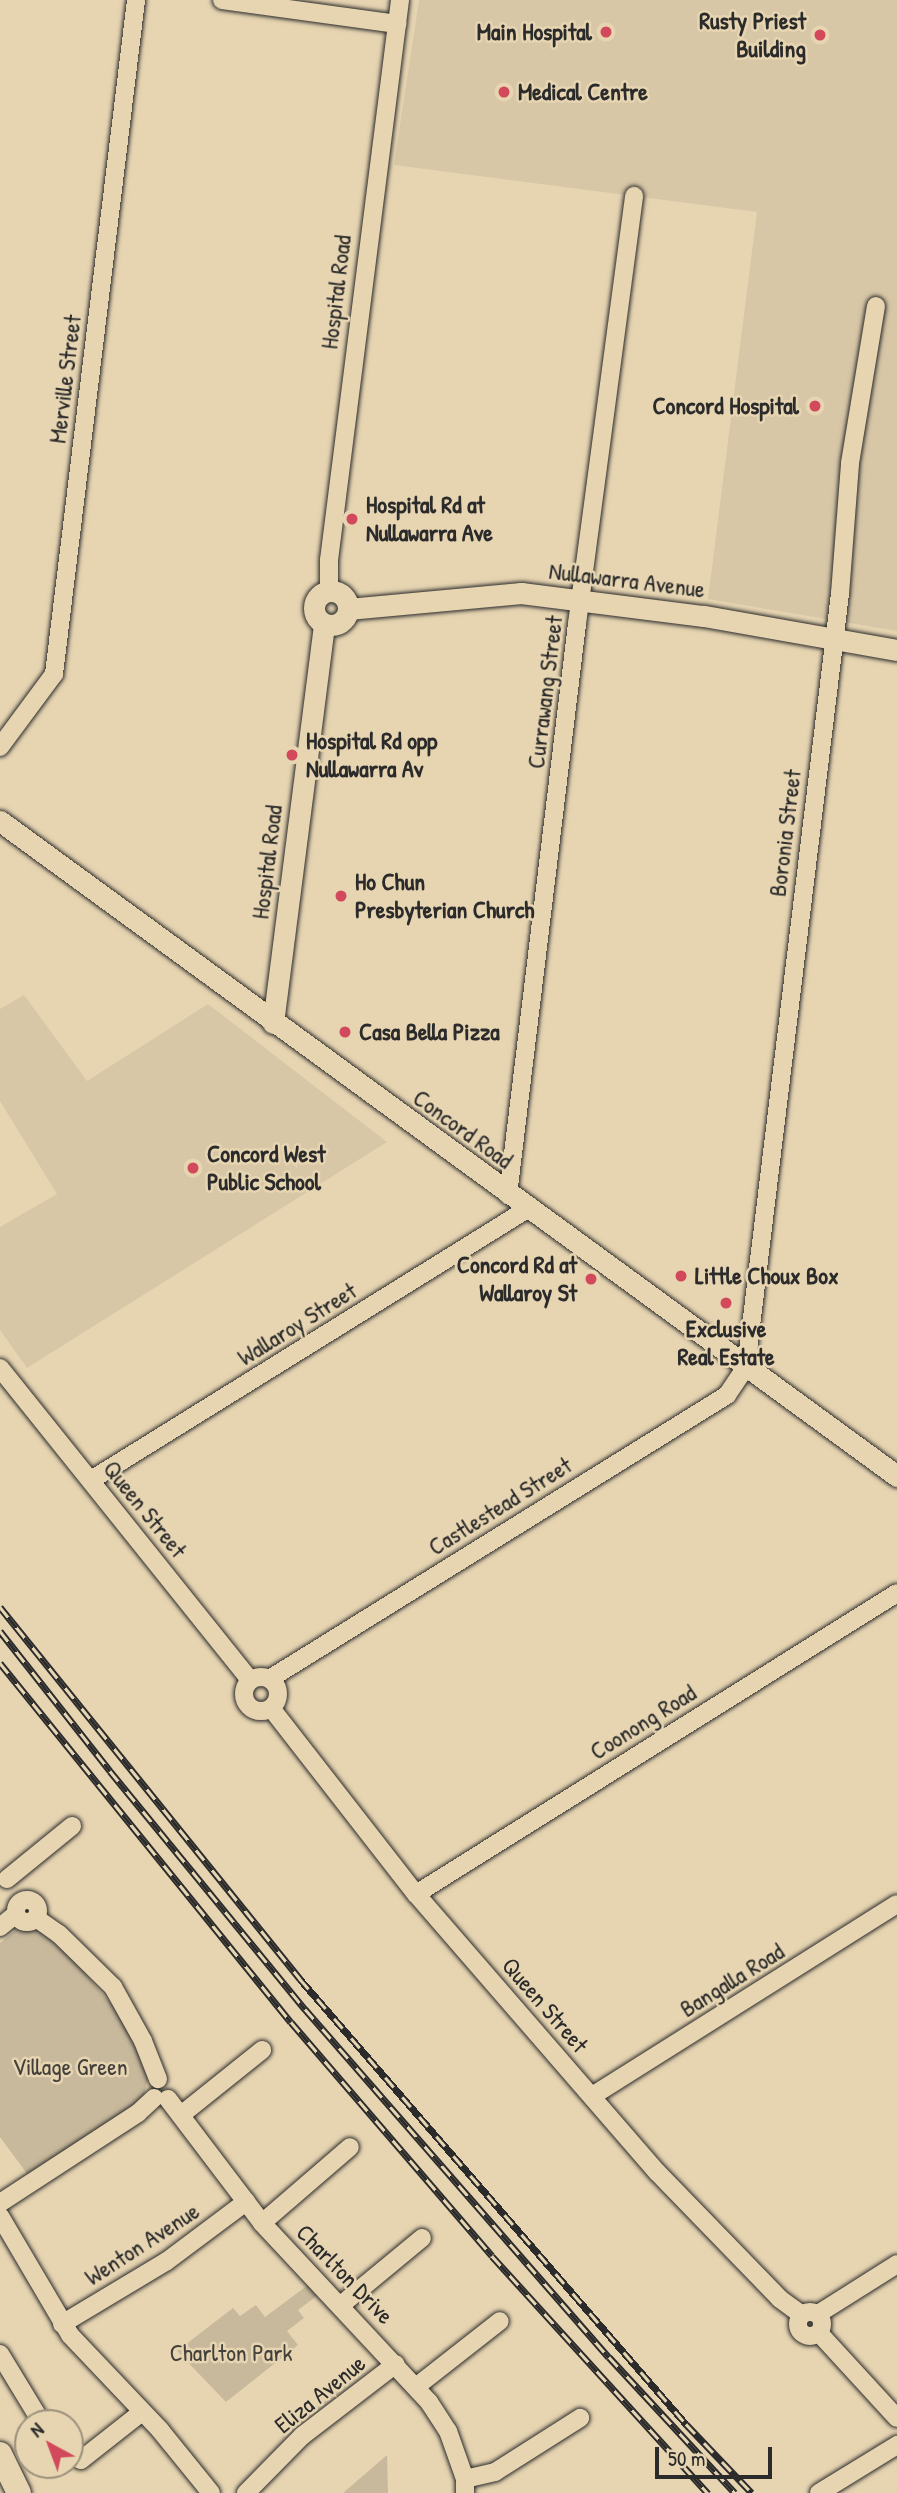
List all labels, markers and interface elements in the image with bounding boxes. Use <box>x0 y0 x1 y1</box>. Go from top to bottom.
place label: Rusty Priest Building <box>699 7 806 63</box>
place label: Main Hospital <box>477 18 592 46</box>
marker: Main Hospital <box>598 24 614 40</box>
marker: Rusty Priest Building <box>812 27 828 43</box>
place label: Medical Centre <box>518 78 648 106</box>
marker: Medical Centre <box>496 84 512 100</box>
street label: Hospital Road <box>315 233 357 351</box>
street label: Merville Street <box>43 313 87 445</box>
place label: Concord Hospital <box>652 392 799 420</box>
marker: Concord Hospital <box>805 396 825 416</box>
place label: Hospital Rd at Nullawarra Ave <box>366 491 493 547</box>
marker: Hospital Rd at Nullawarra Ave <box>344 511 360 527</box>
street label: Nullawarra Avenue <box>547 556 707 604</box>
street label: Currawang Street <box>521 614 569 770</box>
place label: Hospital Rd opp Nullawarra Av <box>306 727 437 783</box>
marker: Hospital Rd opp Nullawarra Av <box>284 747 300 763</box>
street label: Boronia Street <box>763 768 807 898</box>
street label: Hospital Road <box>246 803 288 921</box>
place label: Ho Chun Presbyterian Church <box>355 868 534 924</box>
marker: Ho Chun Presbyterian Church <box>333 888 349 904</box>
place label: Casa Bella Pizza <box>359 1018 500 1046</box>
marker: Casa Bella Pizza <box>337 1024 353 1040</box>
street label: Concord Road <box>408 1083 518 1175</box>
place label: Concord West Public School <box>207 1140 326 1196</box>
marker: Concord West Public School <box>185 1160 201 1176</box>
place label: Concord Rd at Wallaroy St <box>457 1251 577 1307</box>
place label: Little Choux Box <box>695 1262 839 1290</box>
marker: Little Choux Box <box>673 1268 689 1284</box>
marker: Concord Rd at Wallaroy St <box>583 1271 599 1287</box>
street label: Wallaroy Street <box>232 1276 362 1372</box>
marker: Exclusive Real Estate <box>718 1295 734 1311</box>
place label: Exclusive Real Estate <box>677 1315 775 1371</box>
street label: Castlestead Street <box>423 1451 577 1561</box>
street label: Queen Street <box>97 1455 193 1563</box>
street label: Coonong Road <box>585 1678 701 1766</box>
street label: Bangalla Road <box>675 1937 789 2023</box>
street label: Queen Street <box>496 1952 594 2058</box>
park label: Village Green <box>12 2053 128 2081</box>
street label: Wenton Avenue <box>79 2196 205 2292</box>
street label: Charlton Drive <box>290 2218 400 2330</box>
park label: Charlton Park <box>170 2339 292 2367</box>
street label: Eliza Avenue <box>269 2349 371 2439</box>
north arrow <box>14 2409 84 2479</box>
text: N <box>24 2417 49 2443</box>
scale bar <box>659 2434 776 2478</box>
text: 50 m <box>668 2444 705 2473</box>

